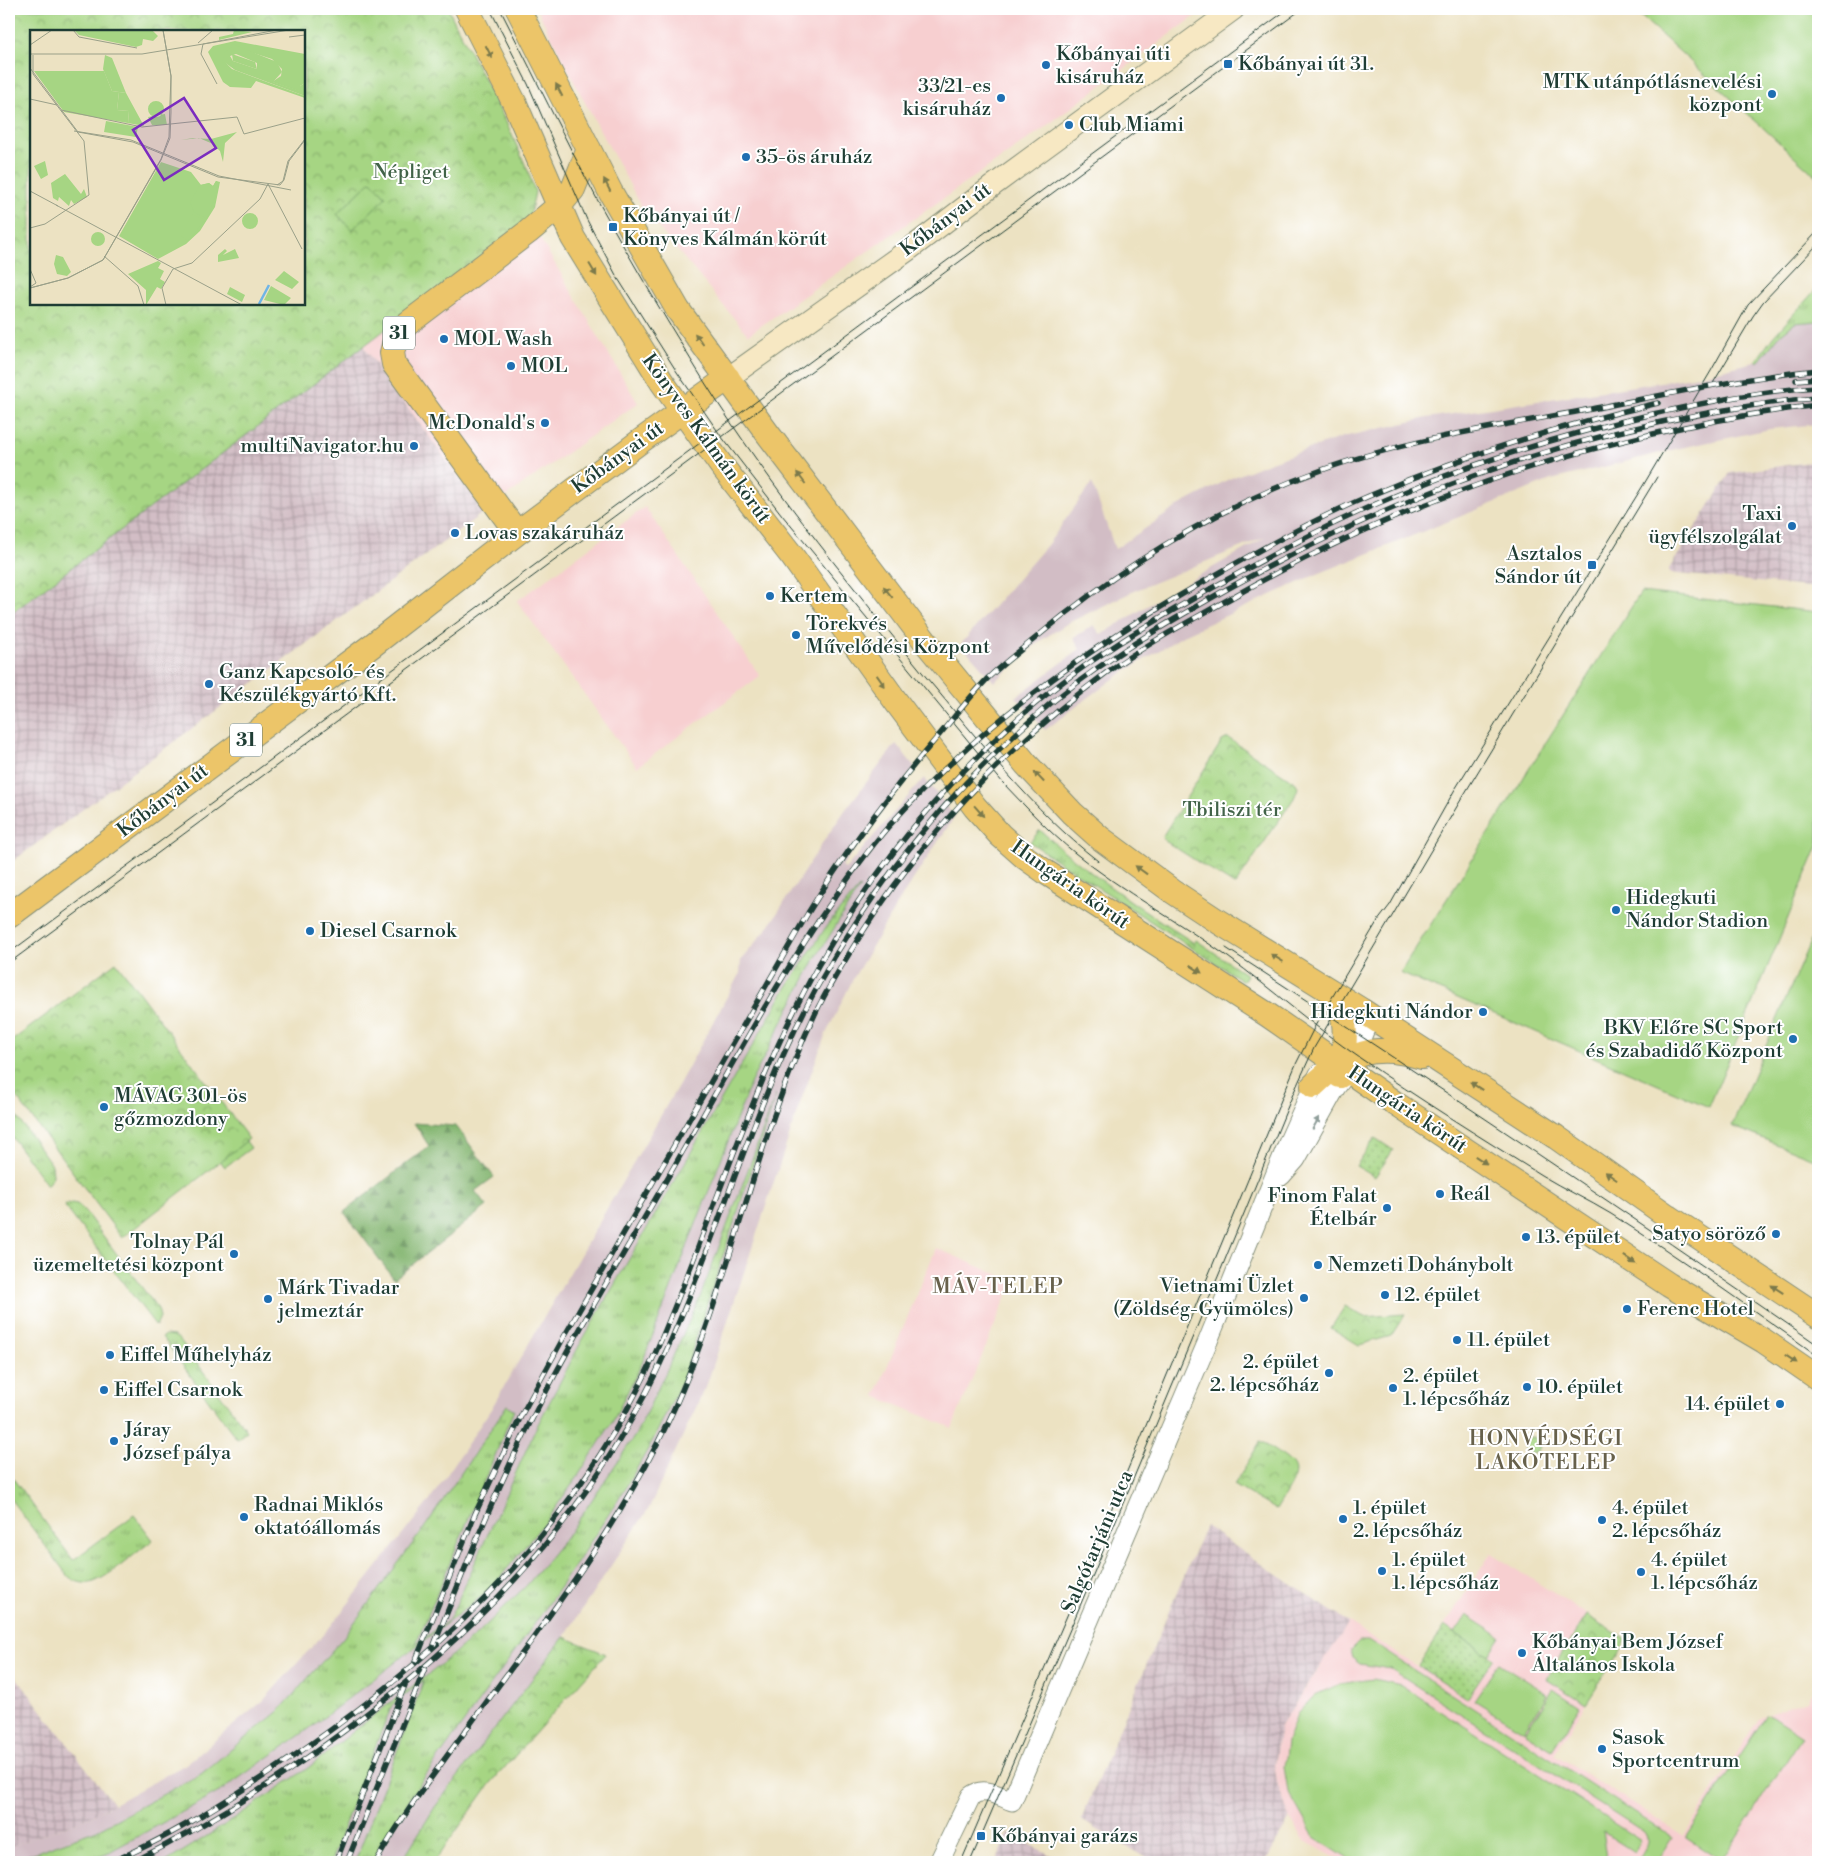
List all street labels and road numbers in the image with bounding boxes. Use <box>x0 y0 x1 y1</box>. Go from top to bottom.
street label: Kőbányai út <box>895 178 997 262</box>
road number: 31 <box>383 316 415 349</box>
street label: Könyves Kálmán körút <box>636 349 776 529</box>
street label: Kőbányai út <box>567 416 669 500</box>
road number: 31 <box>230 724 262 756</box>
street label: Kőbányai út <box>112 759 214 843</box>
street label: Hungária körút <box>1006 835 1134 935</box>
street label: Hungária körút <box>1342 1061 1472 1159</box>
street label: Salgótarjáni utca <box>1057 1466 1140 1617</box>

